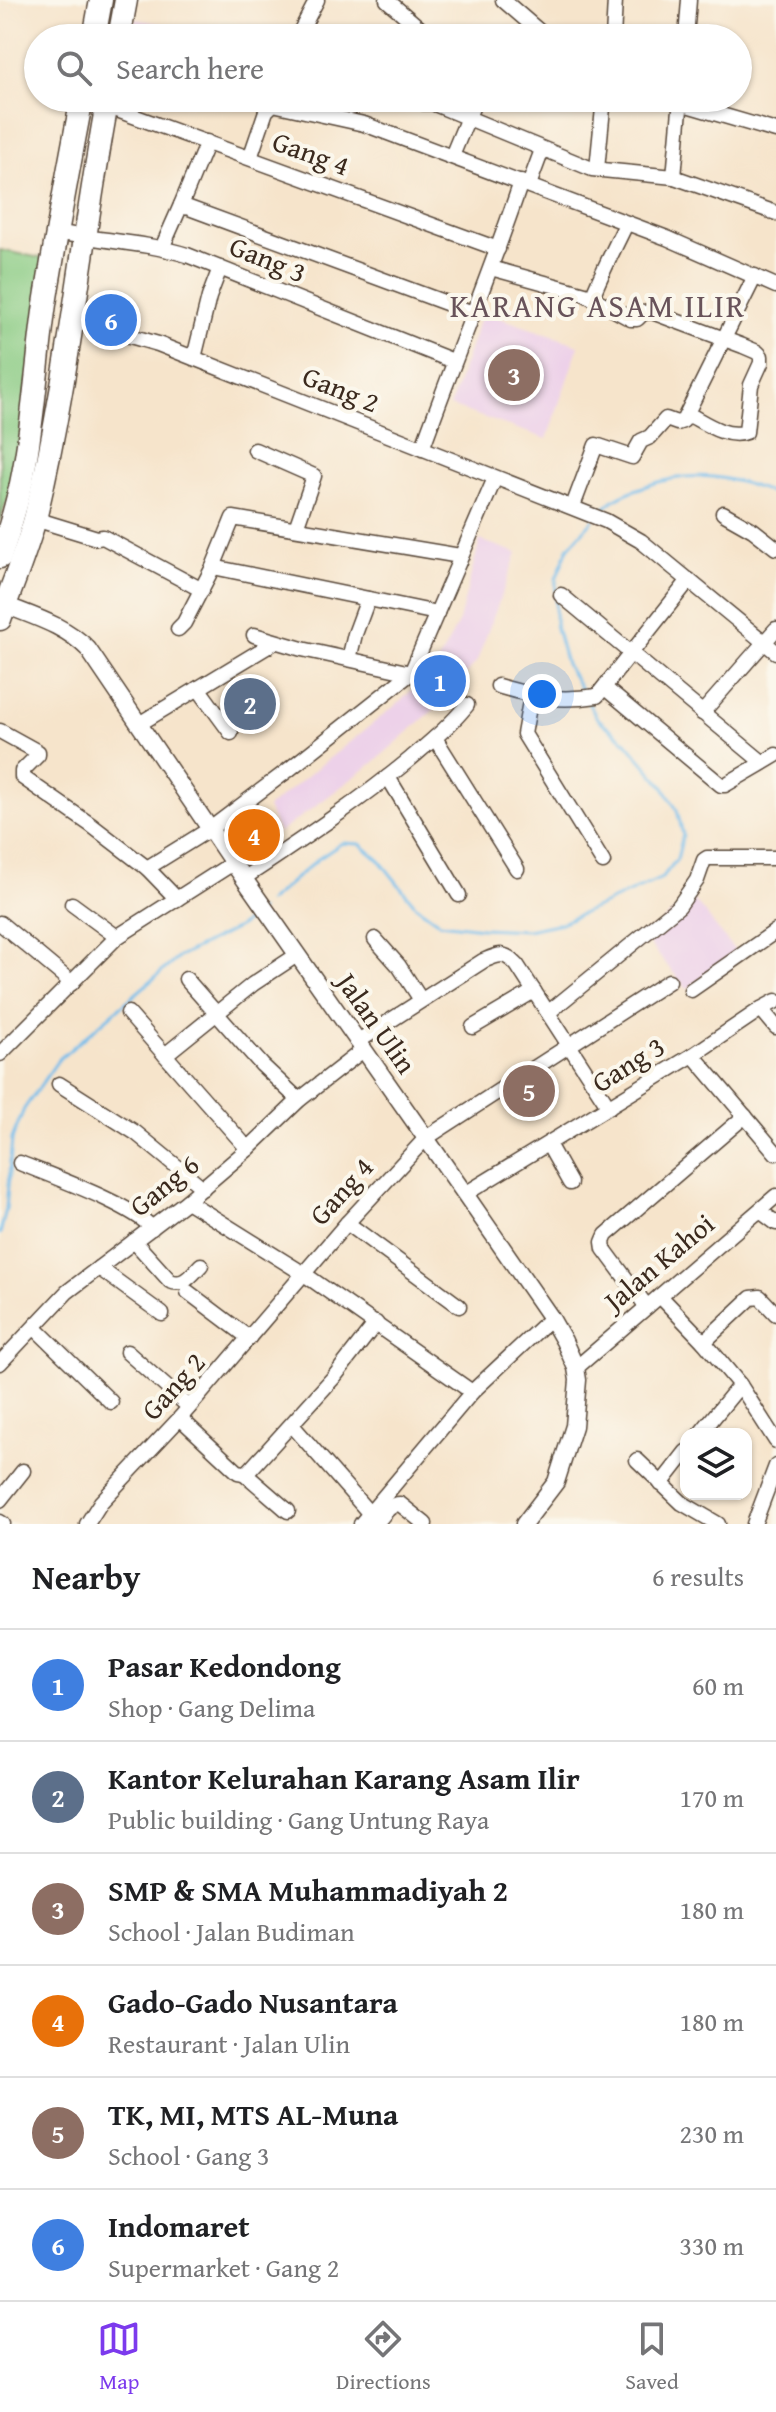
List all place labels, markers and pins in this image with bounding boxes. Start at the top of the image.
pin: 6 [85,290,137,350]
pin: 3 [488,345,540,405]
pin: 1 [414,651,466,711]
pin: 2 [224,674,276,734]
pin: 4 [228,805,280,865]
pin: 5 [503,1061,555,1121]

